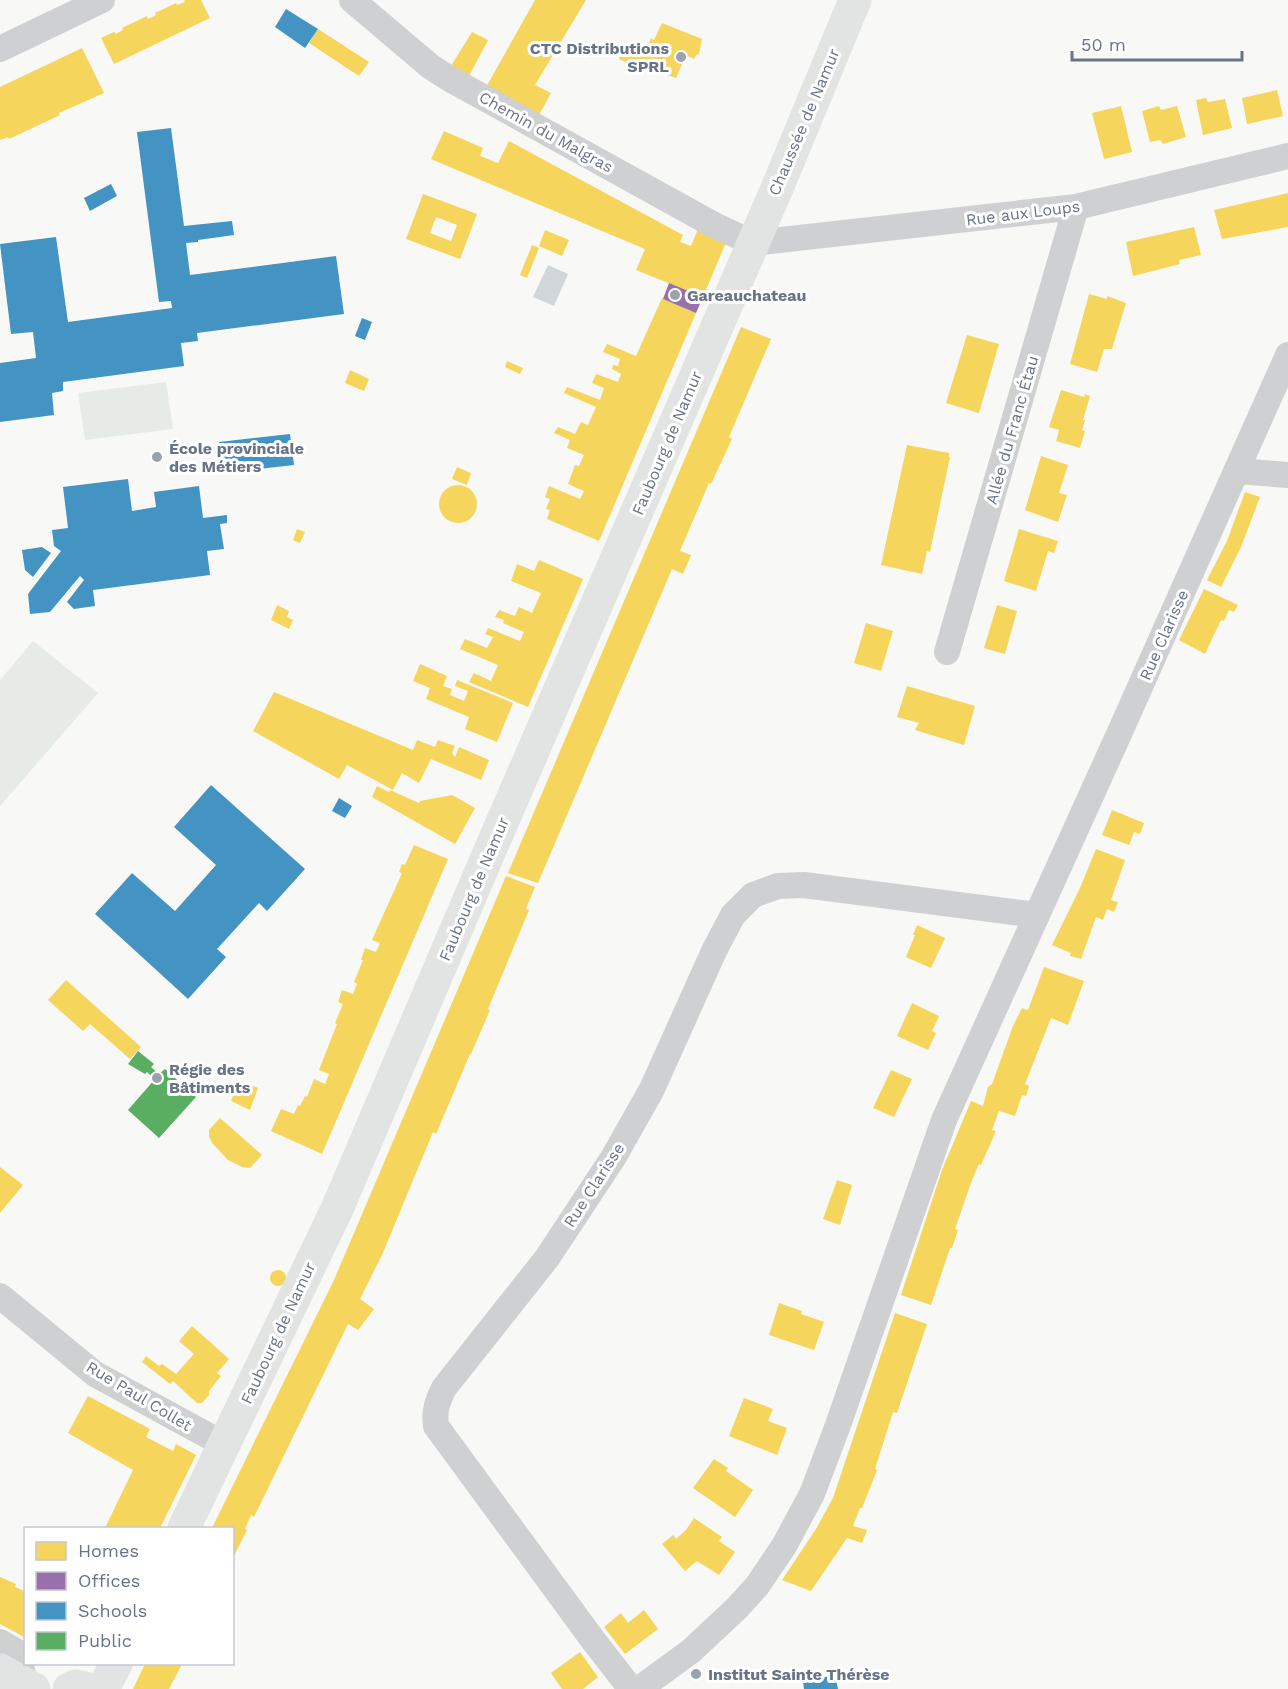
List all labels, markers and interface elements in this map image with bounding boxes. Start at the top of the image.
scale bar [1072,24,1242,62]
text: 50 m [1081,34,1126,55]
place label: CTC Distributions SPRL [530,39,669,76]
street label: Chaussée de Namur [764,45,844,198]
marker: CTC Distributions SPRL [674,50,688,64]
street label: Chemin du Malgras [476,87,616,177]
street label: Rue aux Loups [965,197,1081,229]
place label: Gareauchateau [687,286,806,305]
marker: Gareauchateau [668,288,682,302]
street label: Allée du Franc Étau [982,353,1042,507]
street label: Faubourg de Namur [628,368,706,518]
place label: École provinciale des Métiers [169,439,304,476]
marker: École provinciale des Métiers [150,450,164,464]
street label: Rue Clarisse [1136,587,1192,683]
street label: Faubourg de Namur [435,814,513,964]
place label: Régie des Bâtiments [169,1060,251,1097]
marker: Régie des Bâtiments [150,1071,164,1085]
street label: Rue Clarisse [560,1139,628,1231]
street label: Faubourg de Namur [237,1259,319,1407]
street label: Rue Paul Collet [83,1357,195,1435]
legend [24,1527,234,1665]
text: Homes [78,1540,139,1561]
text: Offices [78,1570,140,1591]
text: Schools [78,1600,147,1621]
text: Public [78,1630,132,1651]
place label: Institut Sainte Thérèse [708,1665,890,1684]
marker: Institut Sainte Thérèse [689,1667,703,1681]

